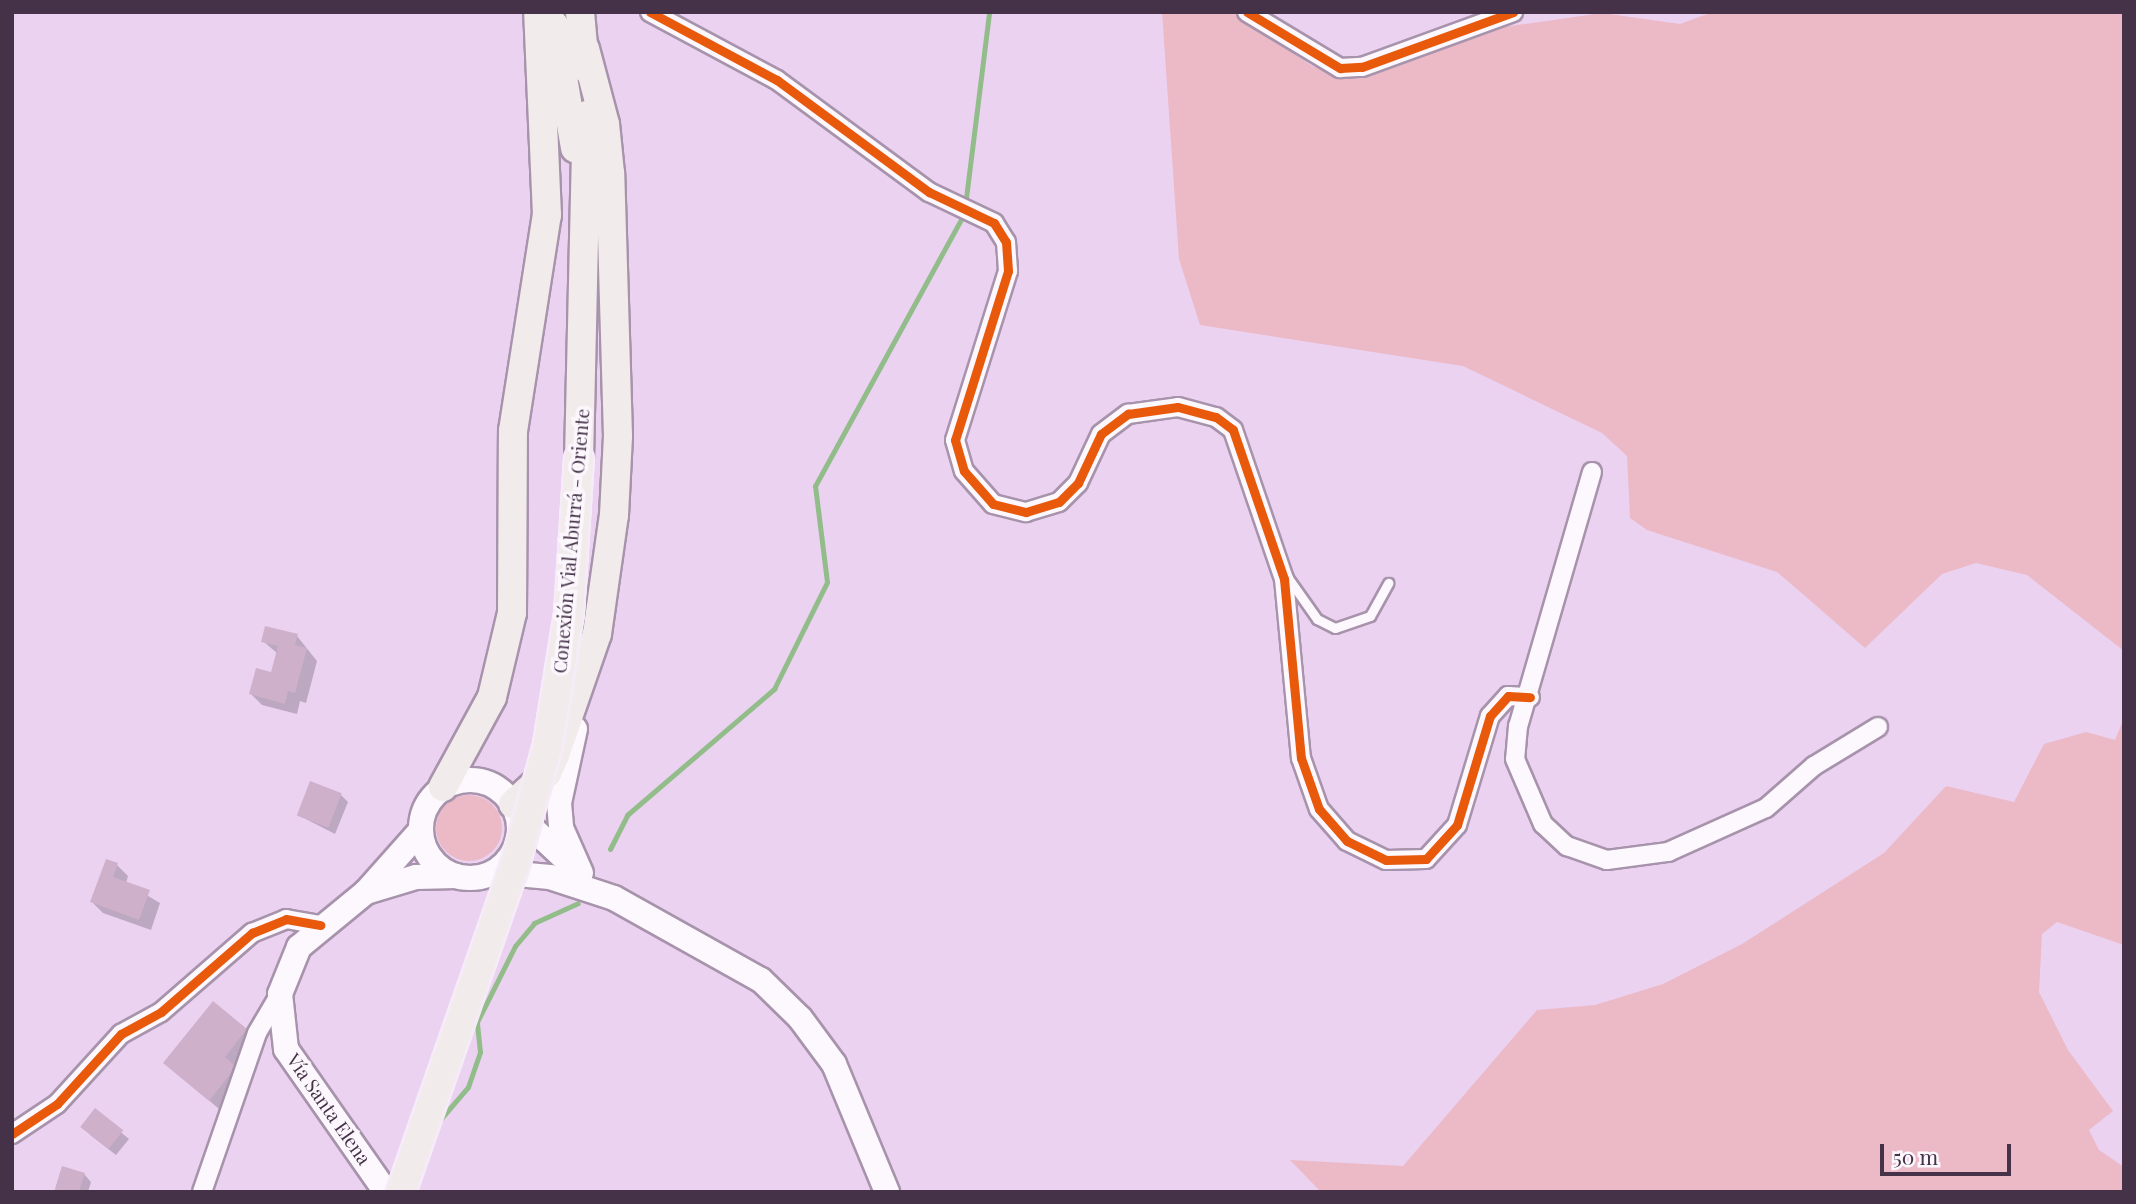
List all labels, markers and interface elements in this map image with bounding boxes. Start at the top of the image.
street label: Conexión Vial Aburrá - Oriente [548,407,594,675]
street label: Vía Santa Elena [282,1049,376,1169]
scale bar [1884,1130,2015,1174]
text: 50 m [1893,1142,1938,1170]

